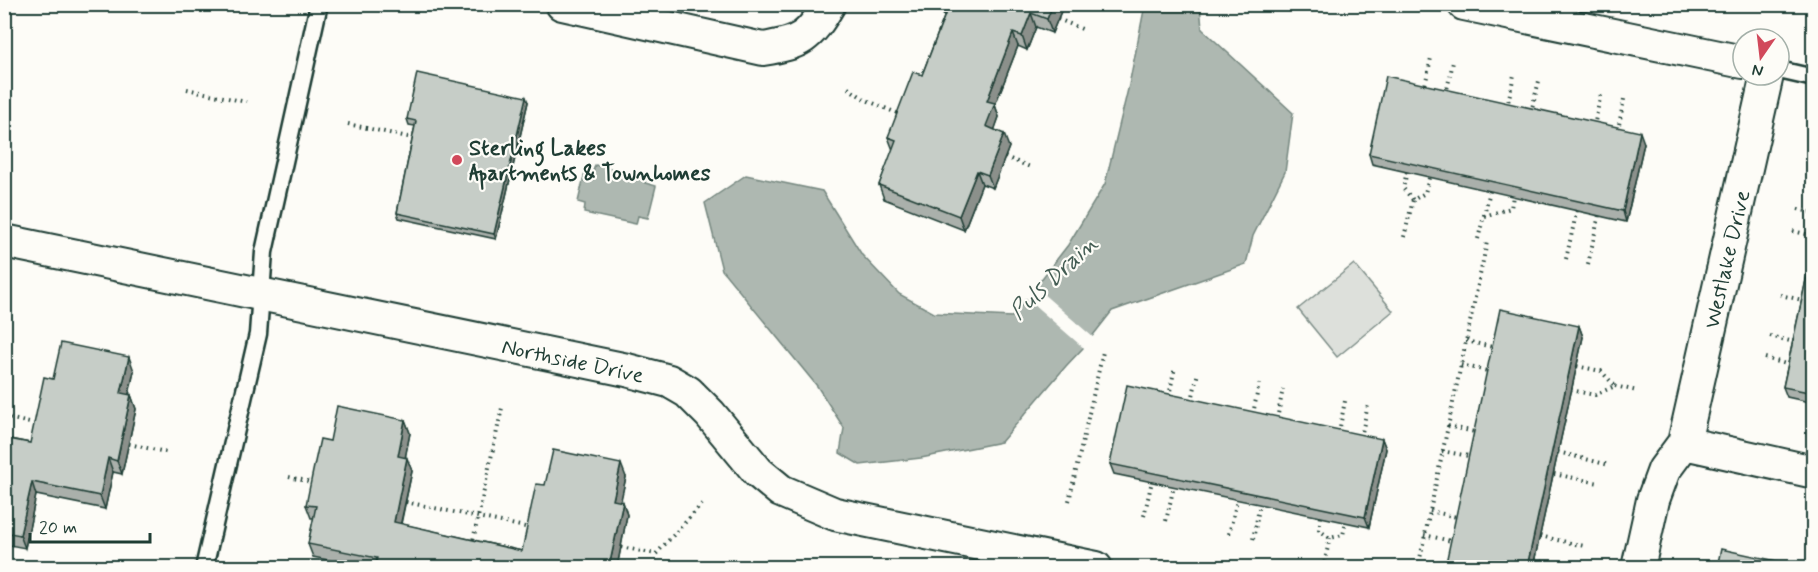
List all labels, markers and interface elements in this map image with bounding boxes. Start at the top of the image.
north arrow [1731,27,1791,87]
text: N [1750,59,1765,82]
place label: Sterling Lakes Apartments & Townhomes [469,135,711,190]
marker: Sterling Lakes Apartments & Townhomes [450,153,464,167]
street label: Westlake Drive [1698,187,1758,331]
water label: Puls Drain [1003,229,1105,327]
street label: Northside Drive [499,333,646,391]
scale bar [30,506,150,544]
text: 20 m [39,516,77,540]

